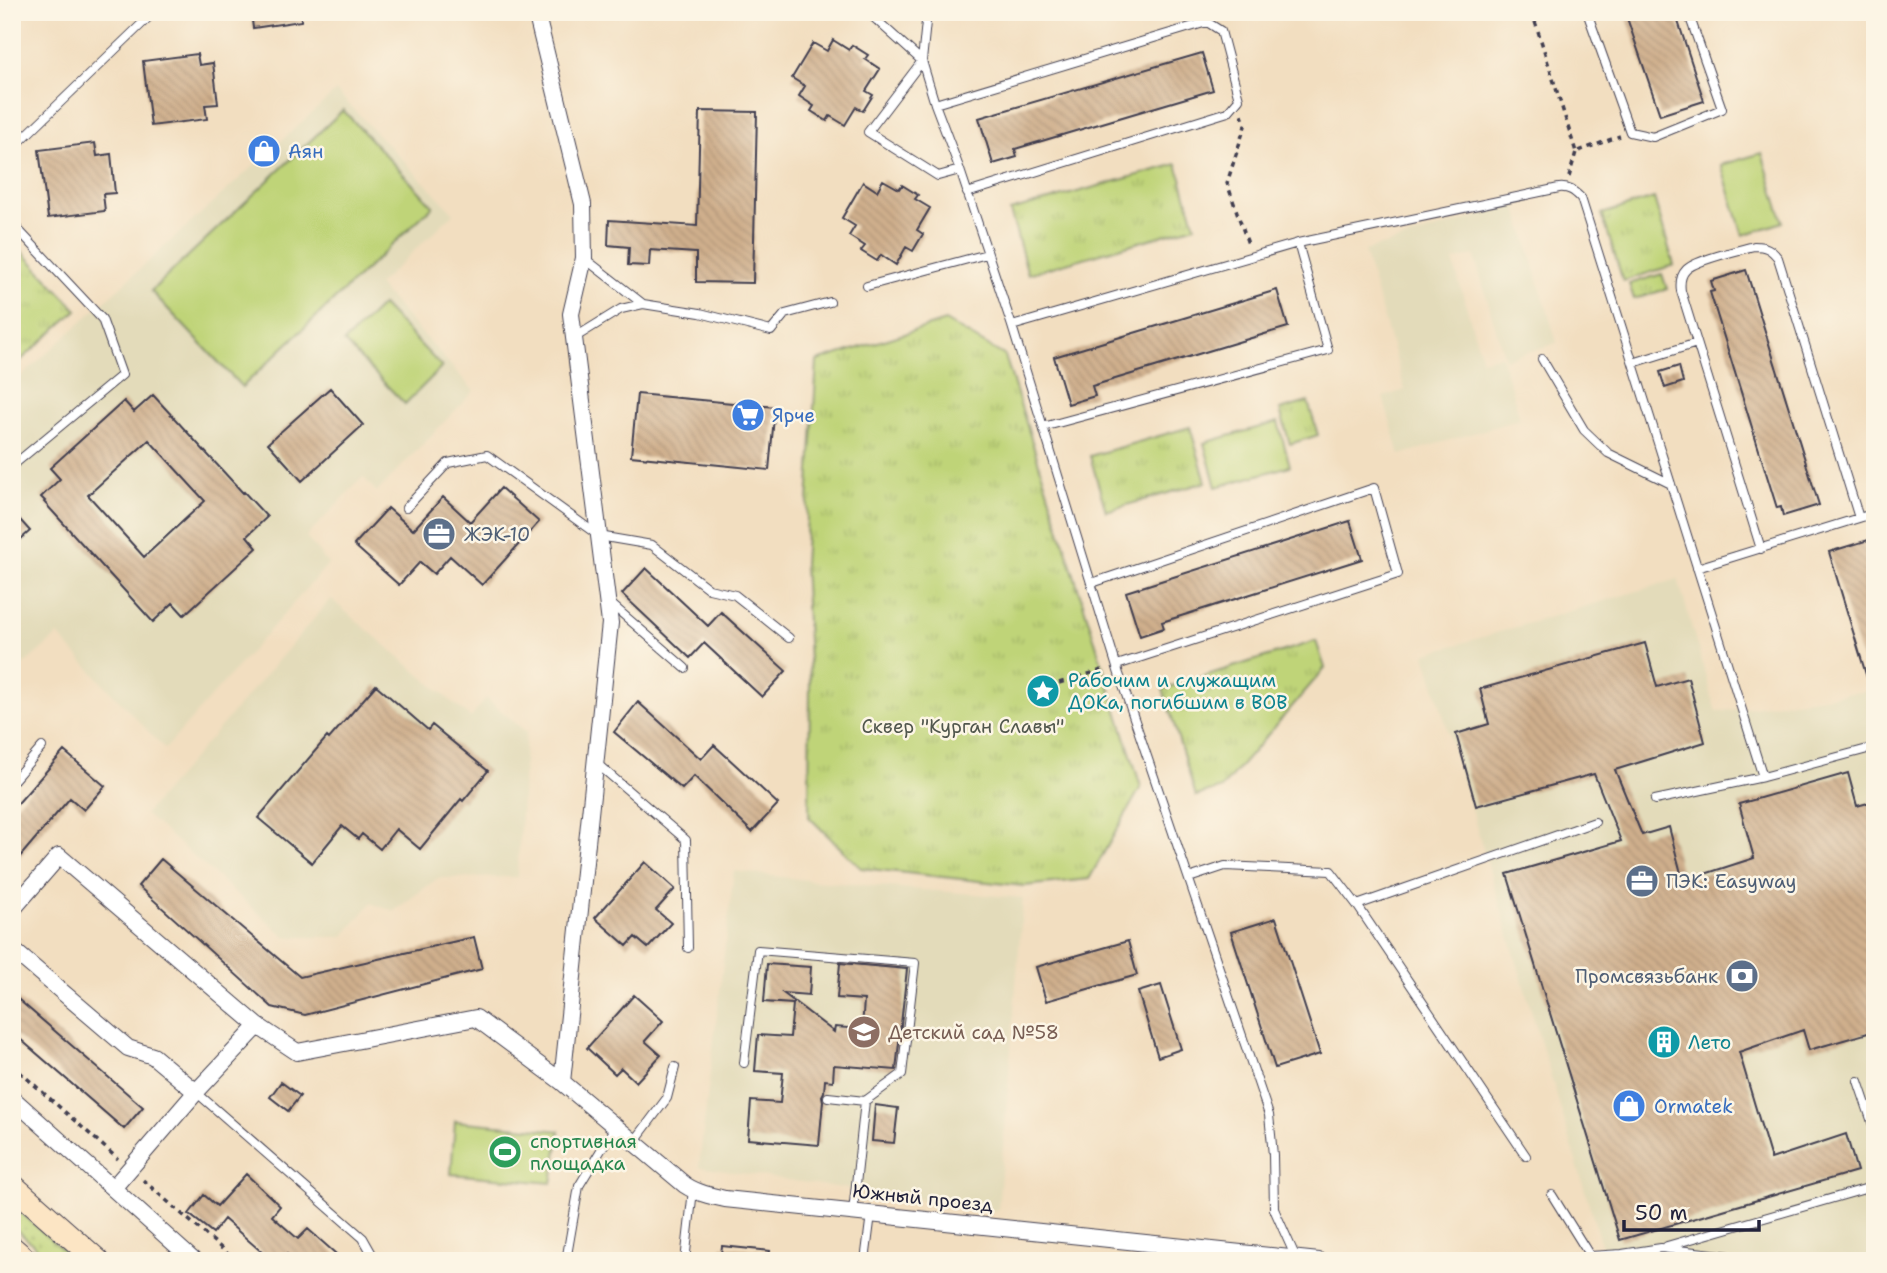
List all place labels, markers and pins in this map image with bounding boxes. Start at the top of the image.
shop icon: Аян [245,132,283,170]
place label: Аян [288,139,323,164]
supermarket icon: Ярче [729,396,767,434]
place label: Ярче [772,403,815,428]
office icon: ЖЭК-10 [420,515,458,553]
place label: ЖЭК-10 [464,522,530,547]
place label: Рабочим и служащим ДОКа, погибшим в ВОВ [1068,668,1288,715]
place icon: Рабочим и служащим ДОКа, погибшим в ВОВ [1024,672,1062,710]
office icon: ПЭК: Easyway [1623,862,1661,900]
place label: ПЭК: Easyway [1666,869,1796,894]
bank icon: Промсвязьбанк [1723,957,1761,995]
place label: Промсвязьбанк [1575,964,1718,989]
school or university icon: Детский сад №58 [845,1013,883,1051]
place label: Детский сад №58 [888,1020,1059,1045]
building icon: Лето [1645,1023,1683,1061]
place label: Лето [1688,1030,1731,1055]
shop icon: Ormatek [1610,1087,1648,1125]
place label: Ormatek [1654,1094,1733,1119]
place label: спортивная площадка [530,1129,637,1176]
sports icon: спортивная площадка [486,1133,524,1171]

